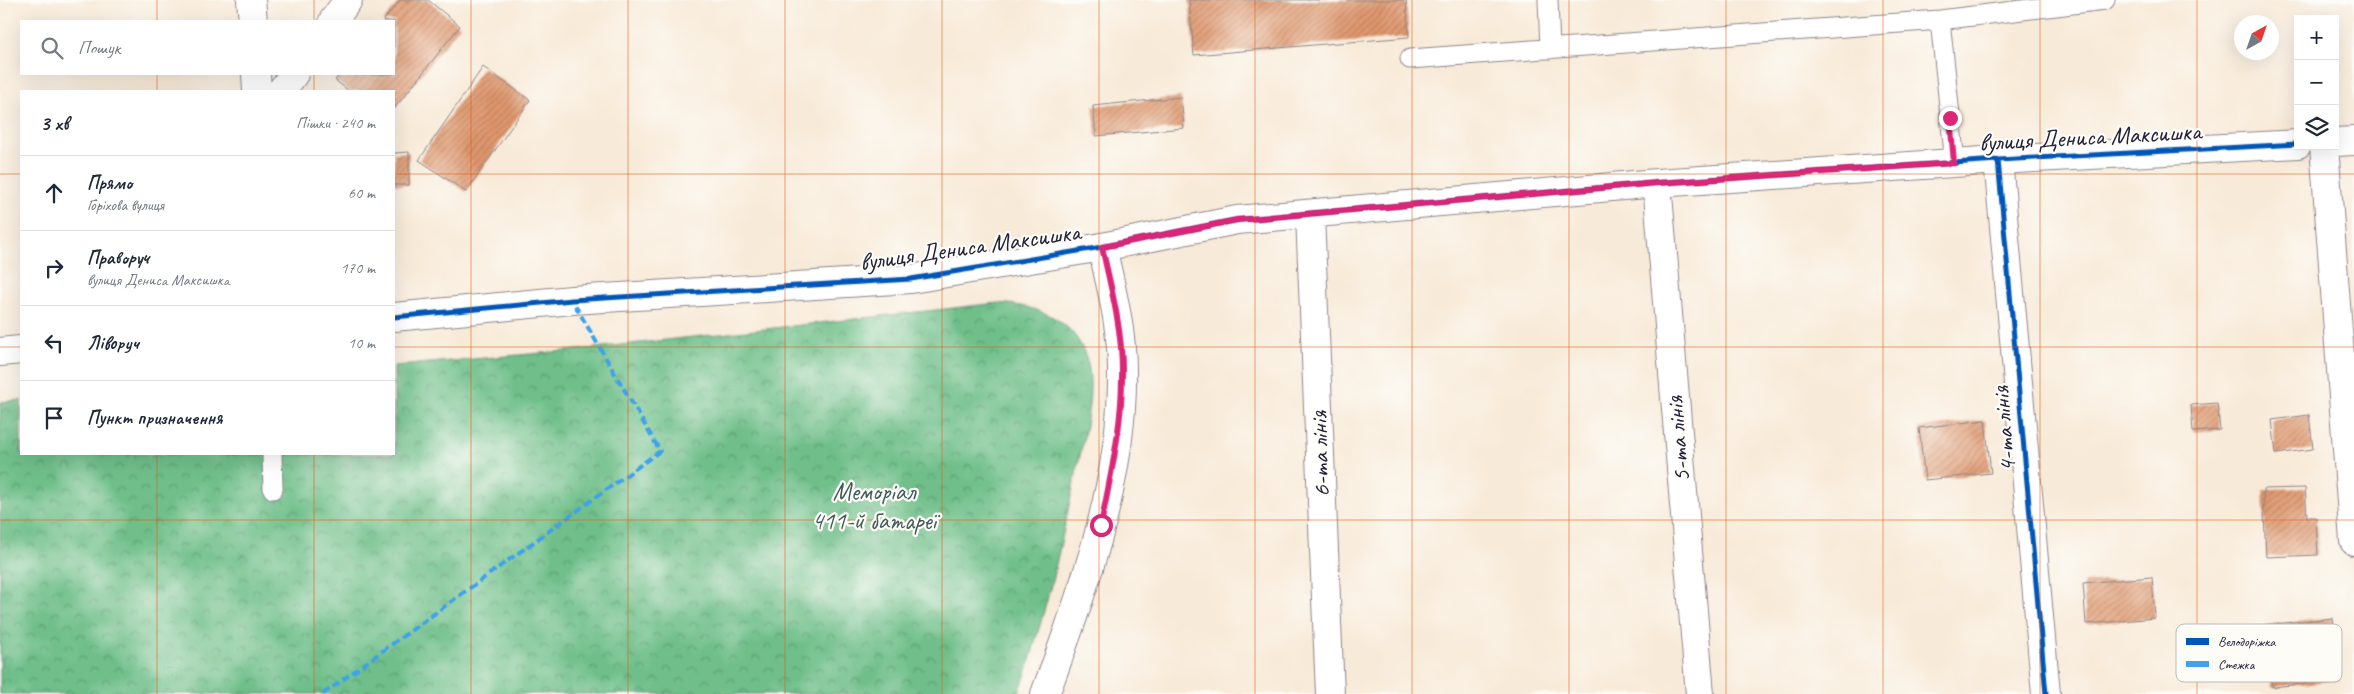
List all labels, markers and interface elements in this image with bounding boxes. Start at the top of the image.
north arrow [2234,15,2279,60]
map controls [2294,15,2339,150]
button: + [2294,15,2339,60]
search box [20,20,395,75]
icon: search [38,34,66,62]
text: Пошук [78,36,120,60]
button: − [2294,60,2339,105]
button: layers [2294,105,2339,150]
route end [1939,107,1962,130]
text: 3 хв [40,110,69,136]
text: Пішки · 240 m [296,113,375,133]
street label: вулиця Дениса Максишка [1978,115,2205,159]
text: Прямо [87,171,132,195]
icon: ahead [40,179,68,207]
text: 60 m [348,183,375,203]
text: Горіхова вулиця [87,195,164,215]
street label: вулиця Дениса Максишка [858,215,1085,278]
text: Праворуч [87,246,149,270]
icon: right [40,254,68,282]
text: 170 m [341,258,375,278]
text: вулиця Дениса Максишка [87,270,229,290]
icon: left [40,329,68,357]
text: Ліворуч [87,331,139,355]
text: 10 m [348,333,375,353]
street label: 4-та лінія [1984,384,2024,473]
street label: 5-та лінія [1658,394,1698,483]
icon: arrive [40,404,68,432]
text: Пункт призначення [87,406,222,430]
street label: 6-та лінія [1302,410,1337,498]
park label: Меморіал 411-й батареї [812,476,941,537]
route start [1090,514,1113,537]
legend [2176,624,2342,682]
text: Велодоріжка [2218,633,2276,650]
text: Стежка [2218,656,2256,673]

